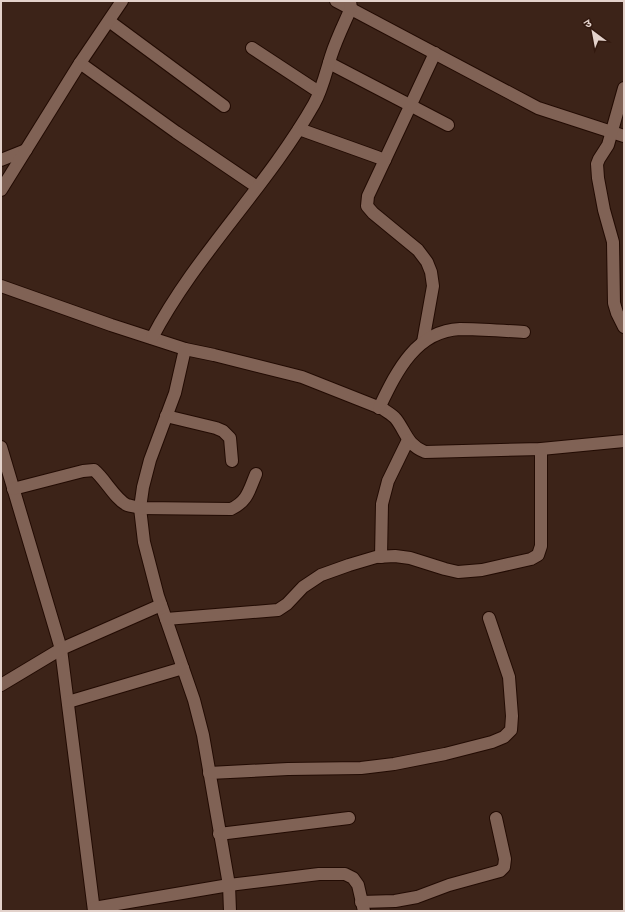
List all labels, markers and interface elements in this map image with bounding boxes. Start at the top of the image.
north arrow [573,12,613,52]
text: उ [582,16,595,31]

